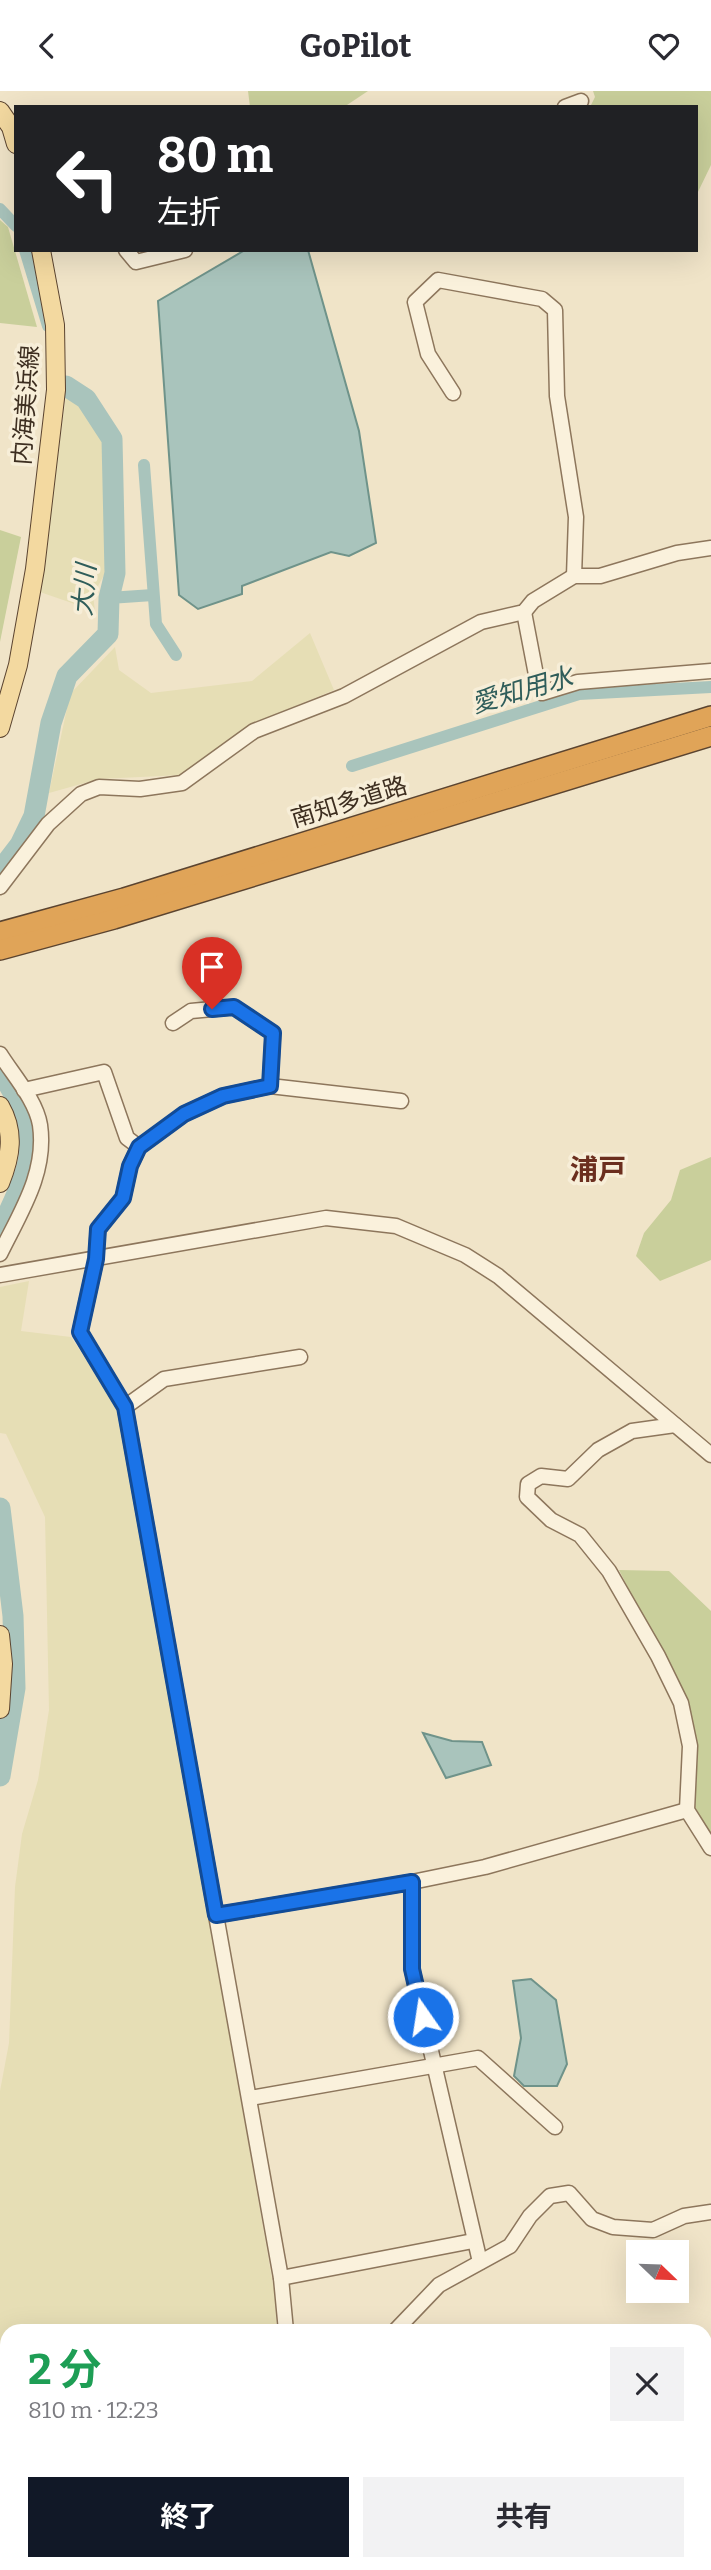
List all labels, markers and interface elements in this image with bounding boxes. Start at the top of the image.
icon: back [28,27,66,65]
text: GoPilot [299,27,412,65]
icon: heart [645,27,683,65]
text: 80 m [157,126,273,185]
icon: left [42,133,133,224]
text: 左折 [157,193,221,231]
street label: 内海美浜線 [8,344,44,466]
water label: 大川 [67,560,102,617]
water label: 愛知用水 [468,660,579,720]
street label: 南知多道路 [288,771,410,833]
pin [182,937,242,1009]
icon: arrive [193,948,231,986]
district label: 浦戸 [570,1153,626,1186]
position arrow [386,1980,460,2054]
north arrow [626,2240,690,2303]
map controls [626,2240,689,2303]
text: 2 分 [28,2345,101,2395]
button: close [610,2347,684,2421]
text: 810 m · 12:23 [28,2396,159,2424]
button: 終了 [28,2477,349,2557]
button: 共有 [363,2477,684,2557]

